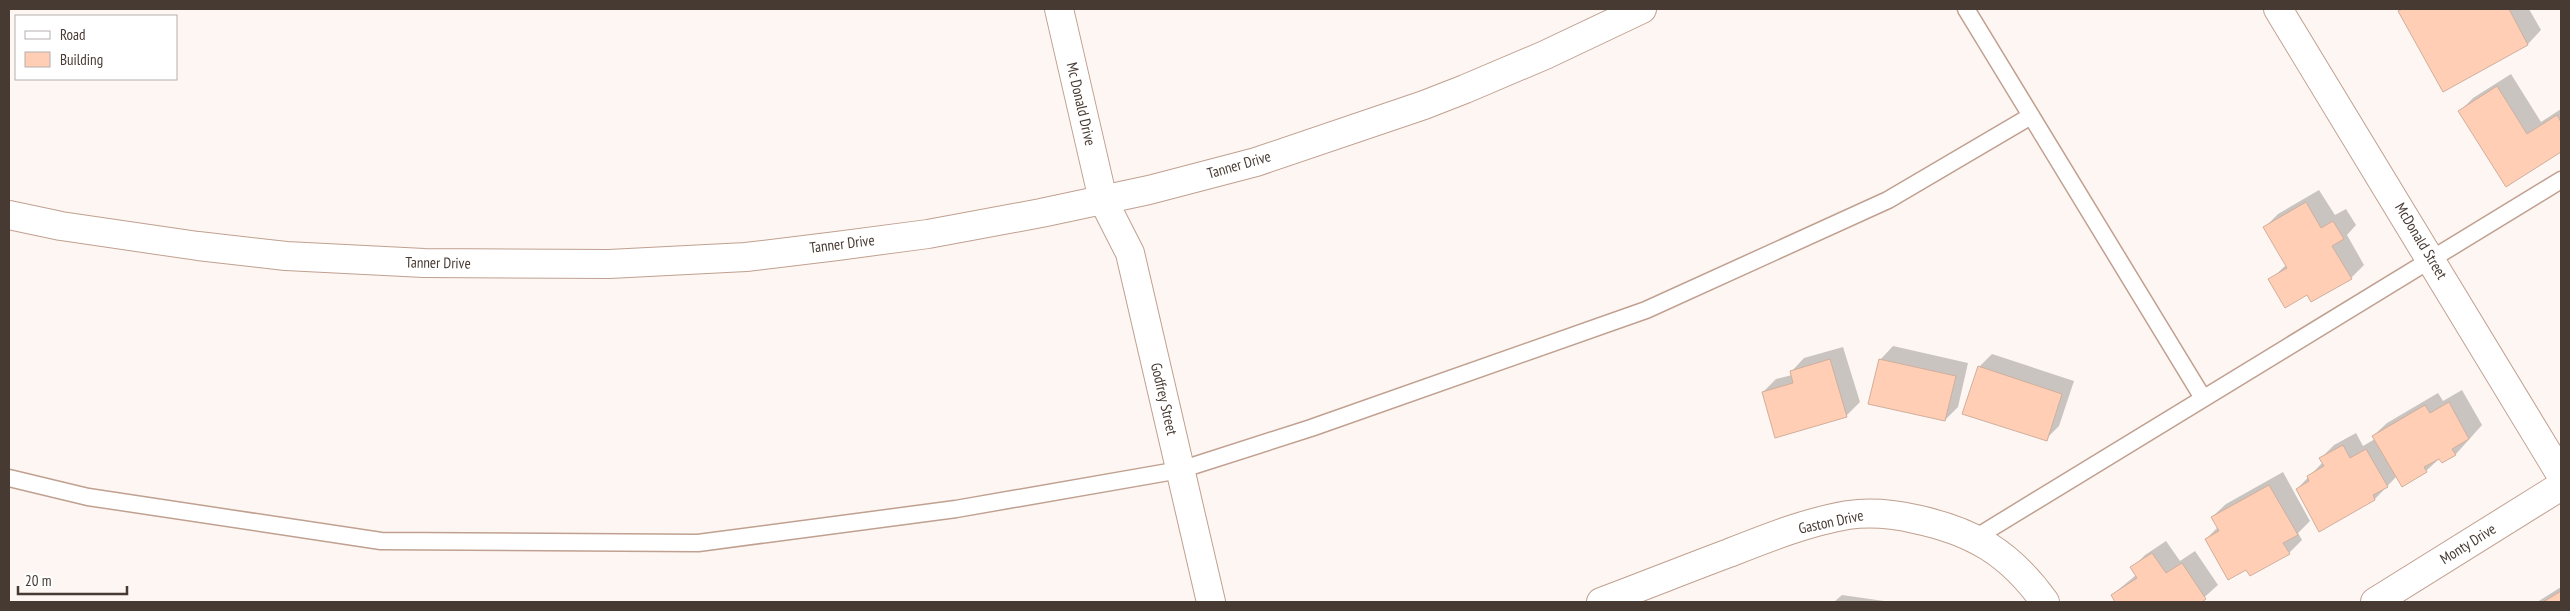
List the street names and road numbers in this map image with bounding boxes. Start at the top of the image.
street label: Mc Donald Drive [1063,60,1100,148]
street label: Tanner Drive [1205,146,1273,183]
street label: McDonald Street [2391,199,2452,283]
street label: Tanner Drive [808,230,876,257]
street label: Tanner Drive [405,252,471,273]
street label: Godfrey Street [1147,361,1182,437]
street label: Gaston Drive [1797,505,1865,538]
street label: Monty Drive [2436,519,2499,568]

